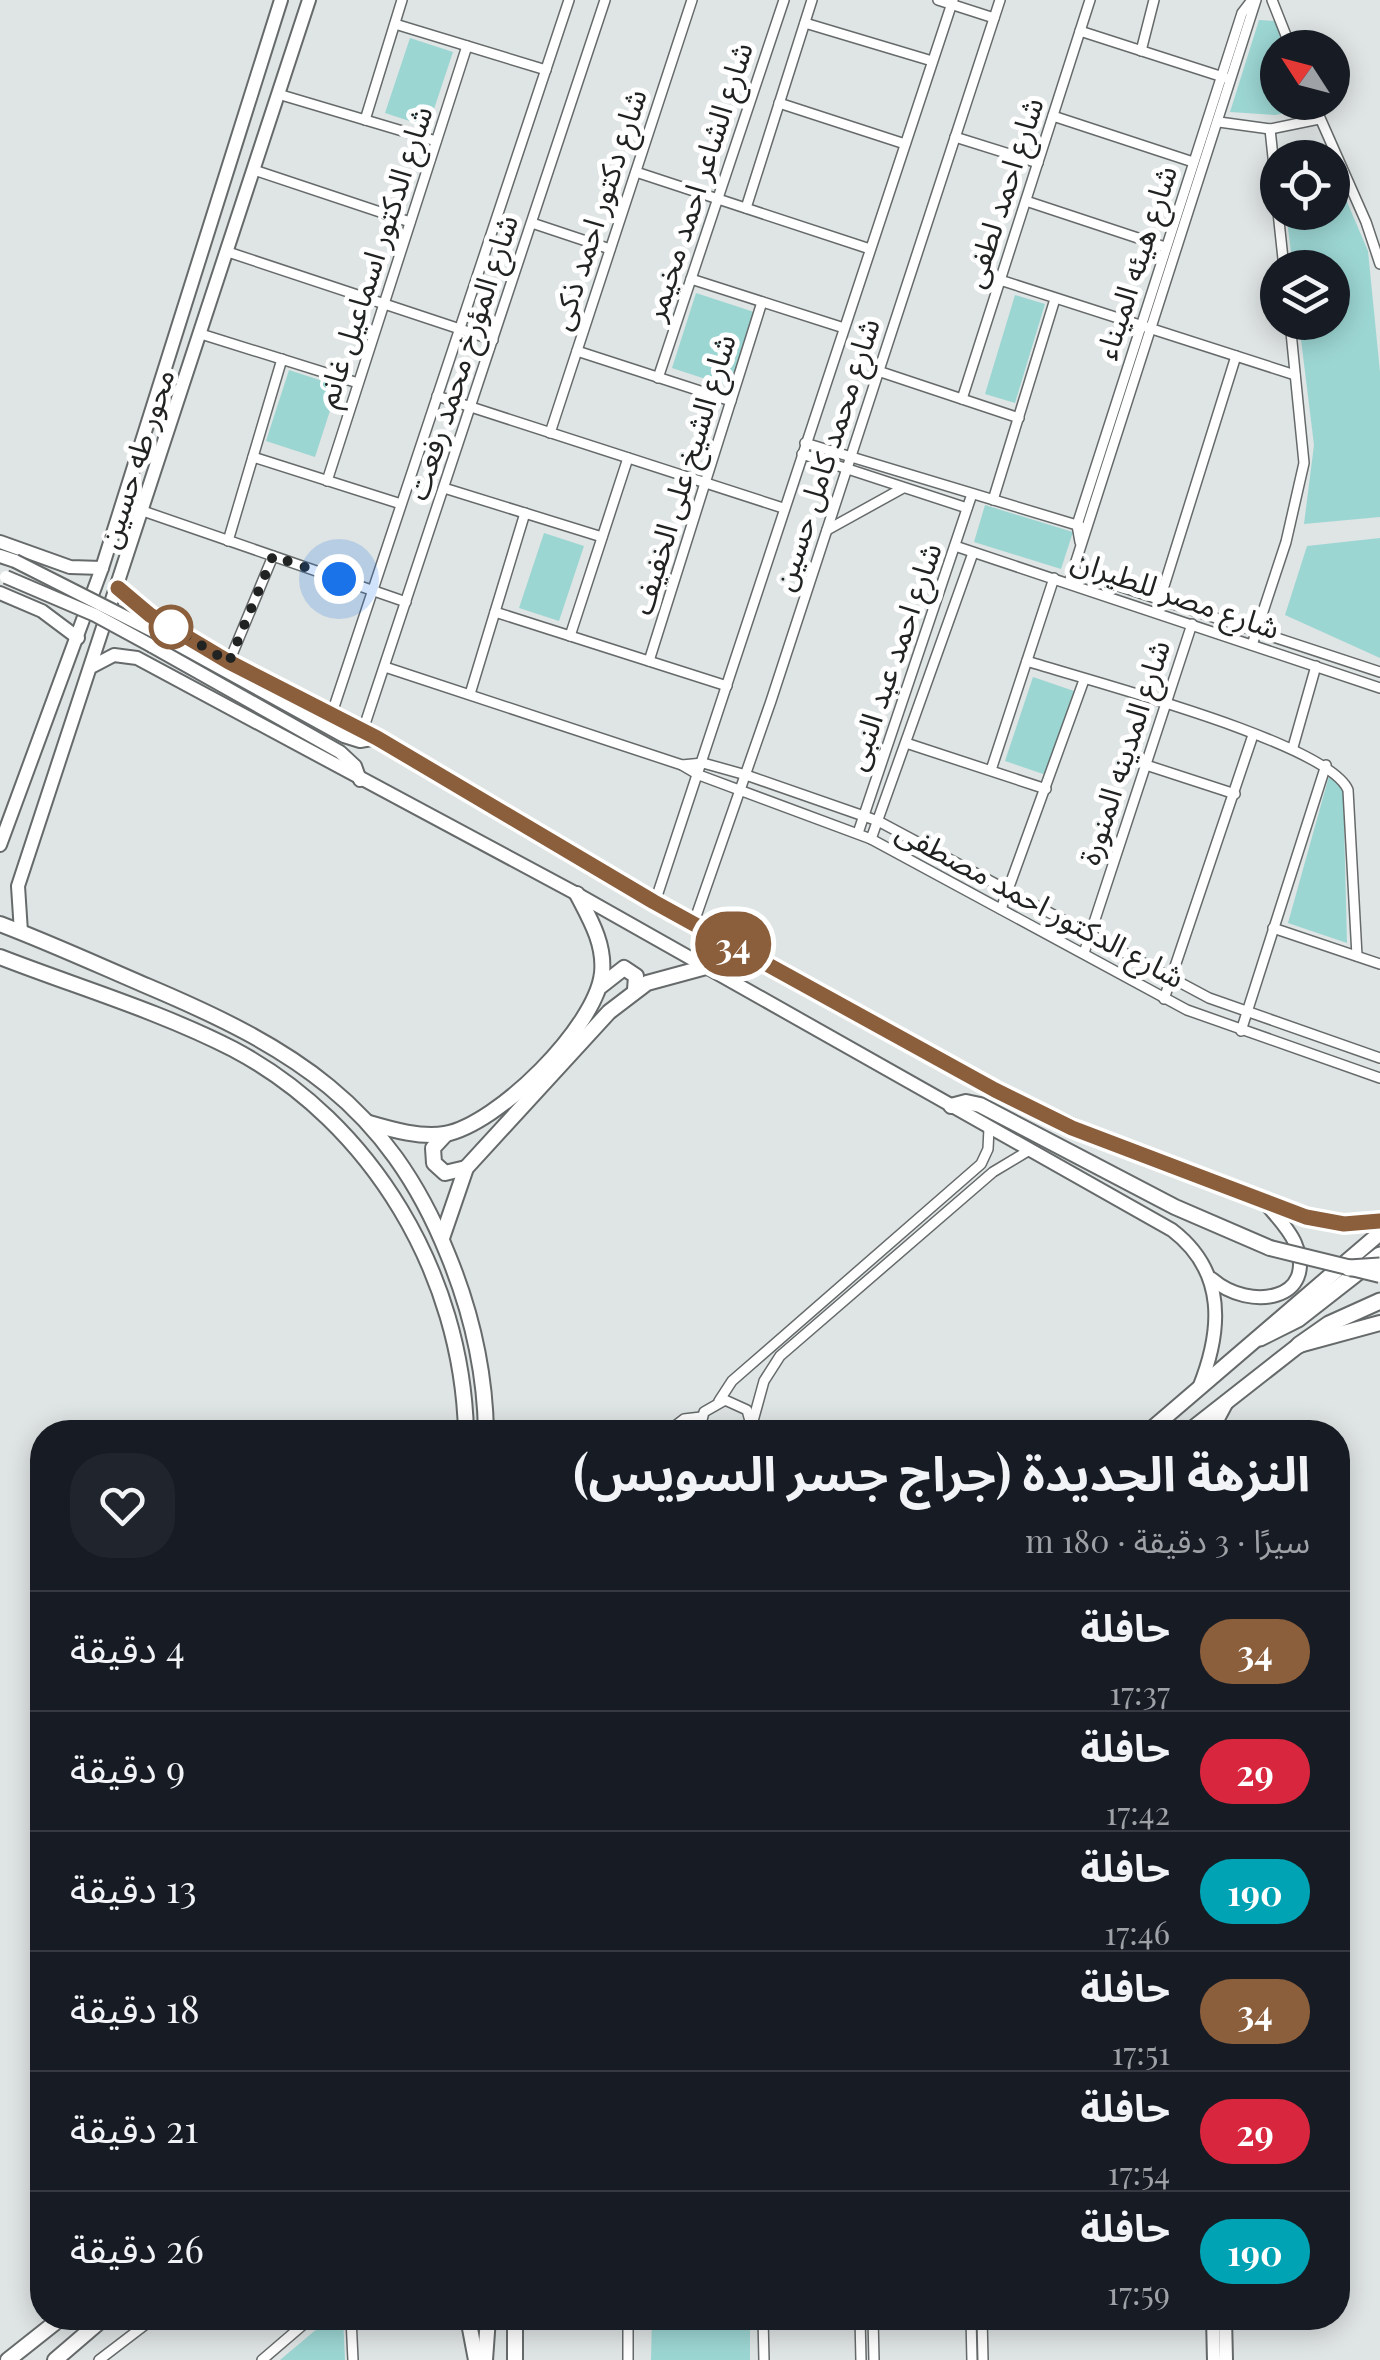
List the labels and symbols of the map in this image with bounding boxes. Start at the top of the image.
north arrow [1260,30,1350,120]
street label: شارع الشاعر احمد مخيمر [633,37,765,327]
street label: شارع دكتور احمد ذكى [539,84,659,336]
street label: شارع احمد لطفى [952,92,1055,293]
street label: شارع الدكتور اسماعيل غانم [305,100,445,413]
street label: شارع هيئه الميناء [1085,160,1189,365]
street label: شارع المؤرخ محمد رفعت [396,209,530,506]
street label: شارع محمد كامل حسين [762,313,892,596]
street label: شارع الشيخ على الخفيف [620,329,748,620]
street label: محور طه حسين [87,363,183,553]
street label: شارع احمد عبد النبى [834,537,953,776]
street label: شارع مصر للطيران [1065,539,1285,651]
your location [314,554,364,604]
unlabelled marker [150,606,192,648]
street label: شارع المدينه المنورة [1068,634,1182,871]
street label: شارع الدكتور احمد مصطفى [888,810,1192,1000]
line badge: 34 [688,912,778,976]

